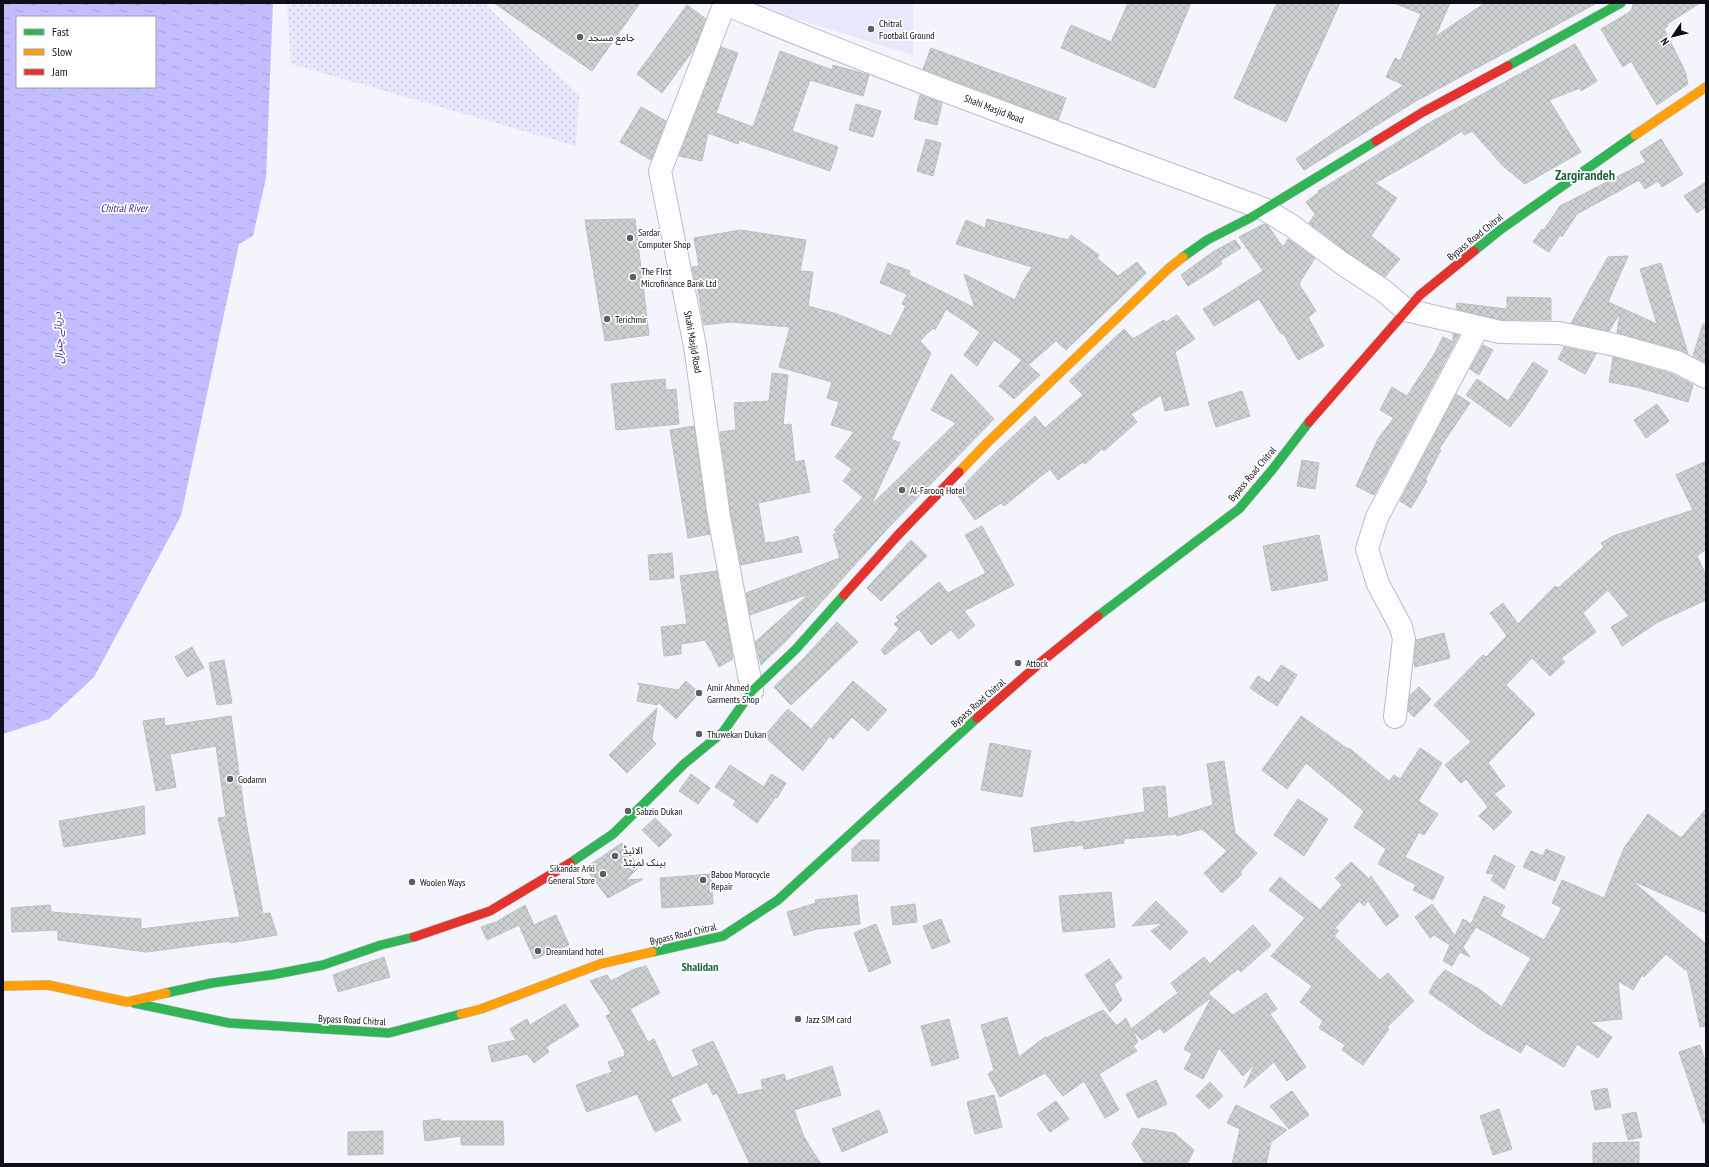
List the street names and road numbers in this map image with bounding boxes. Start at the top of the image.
street label: Shahi Masjid Road [962,92,1026,126]
street label: Bypass Road Chitral [1445,210,1506,263]
street label: Shahi Masjid Road [681,310,705,374]
street label: Bypass Road Chitral [1225,443,1279,504]
street label: Bypass Road Chitral [948,675,1008,730]
street label: Bypass Road Chitral [648,920,718,948]
street label: Bypass Road Chitral [318,1012,387,1028]

